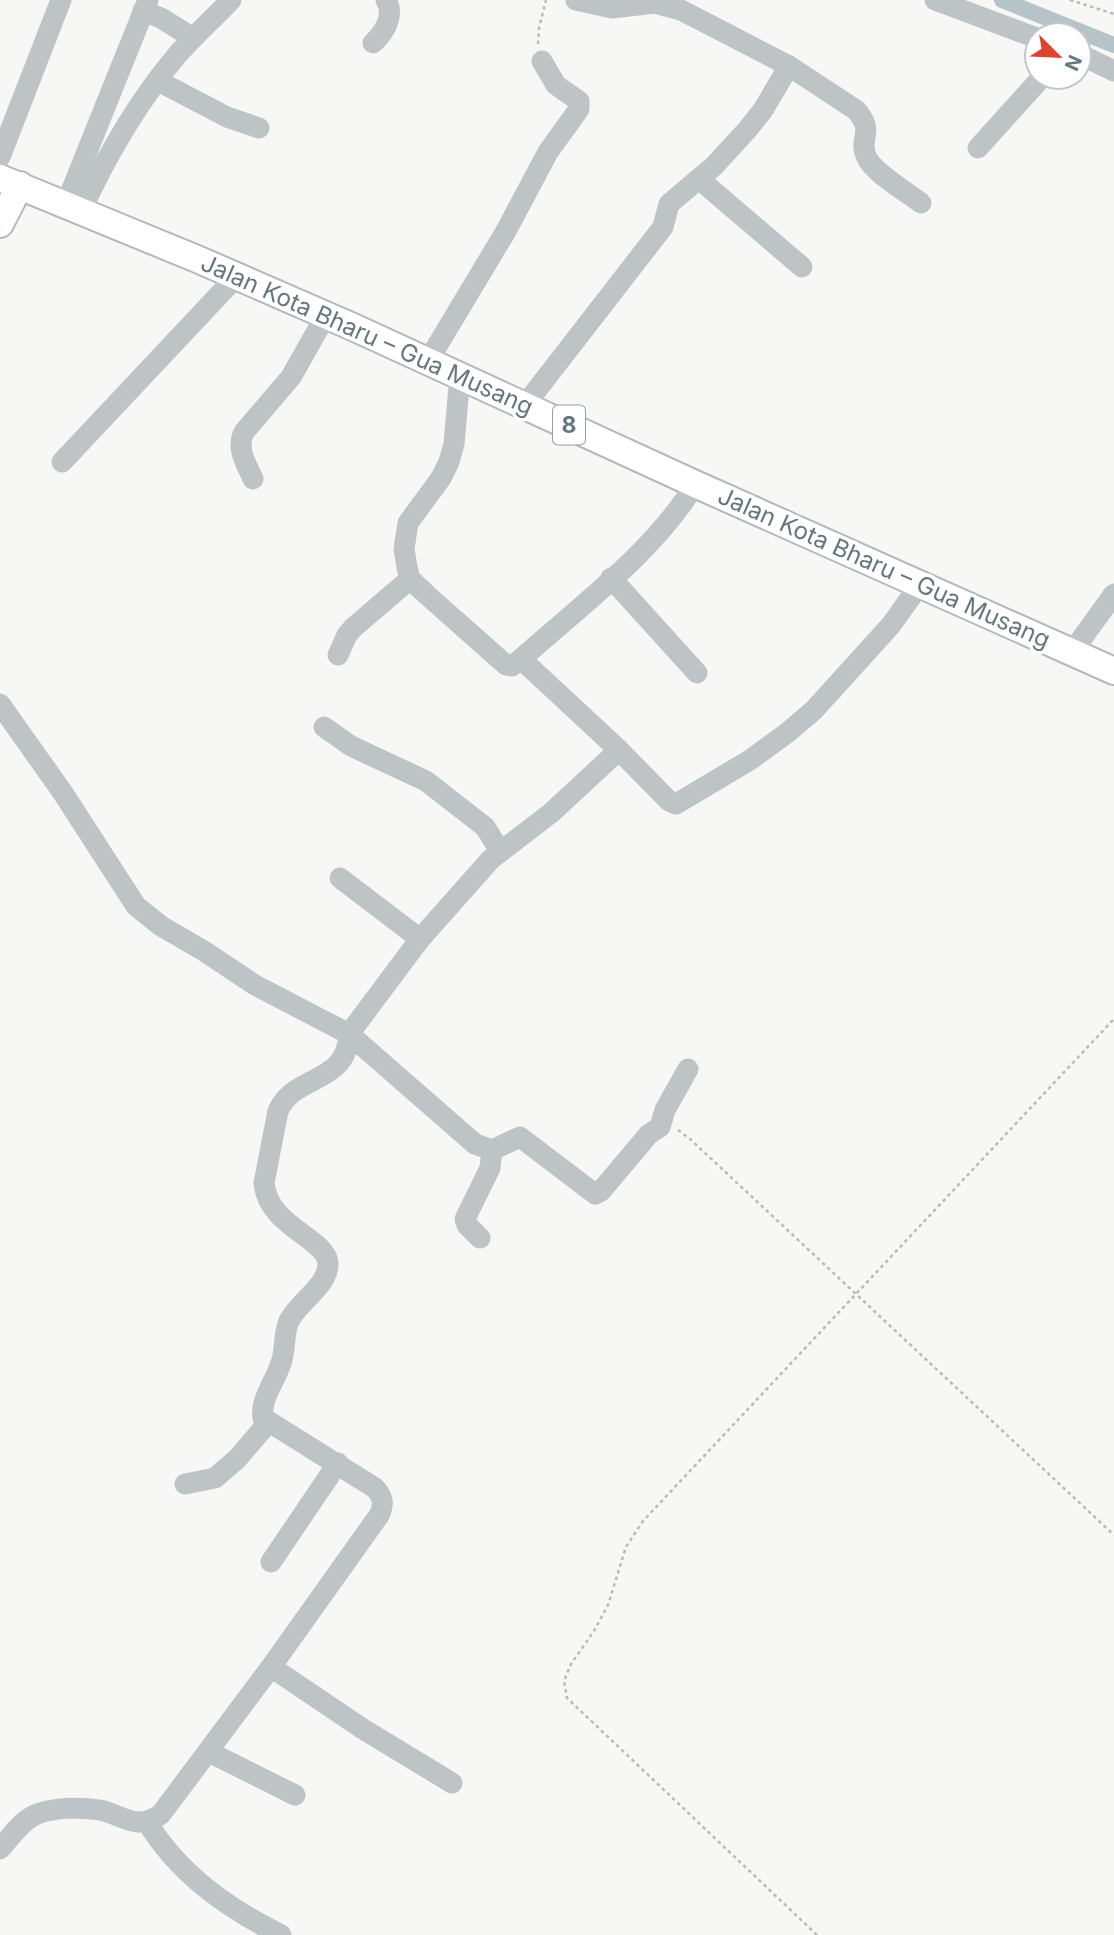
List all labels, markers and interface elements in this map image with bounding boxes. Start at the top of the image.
north arrow [1023,21,1093,91]
text: N [1060,51,1087,74]
street label: Jalan Kota Bharu – Gua Musang [197,248,538,421]
road number: 8 [553,406,585,444]
street label: Jalan Kota Bharu – Gua Musang [714,481,1055,654]

